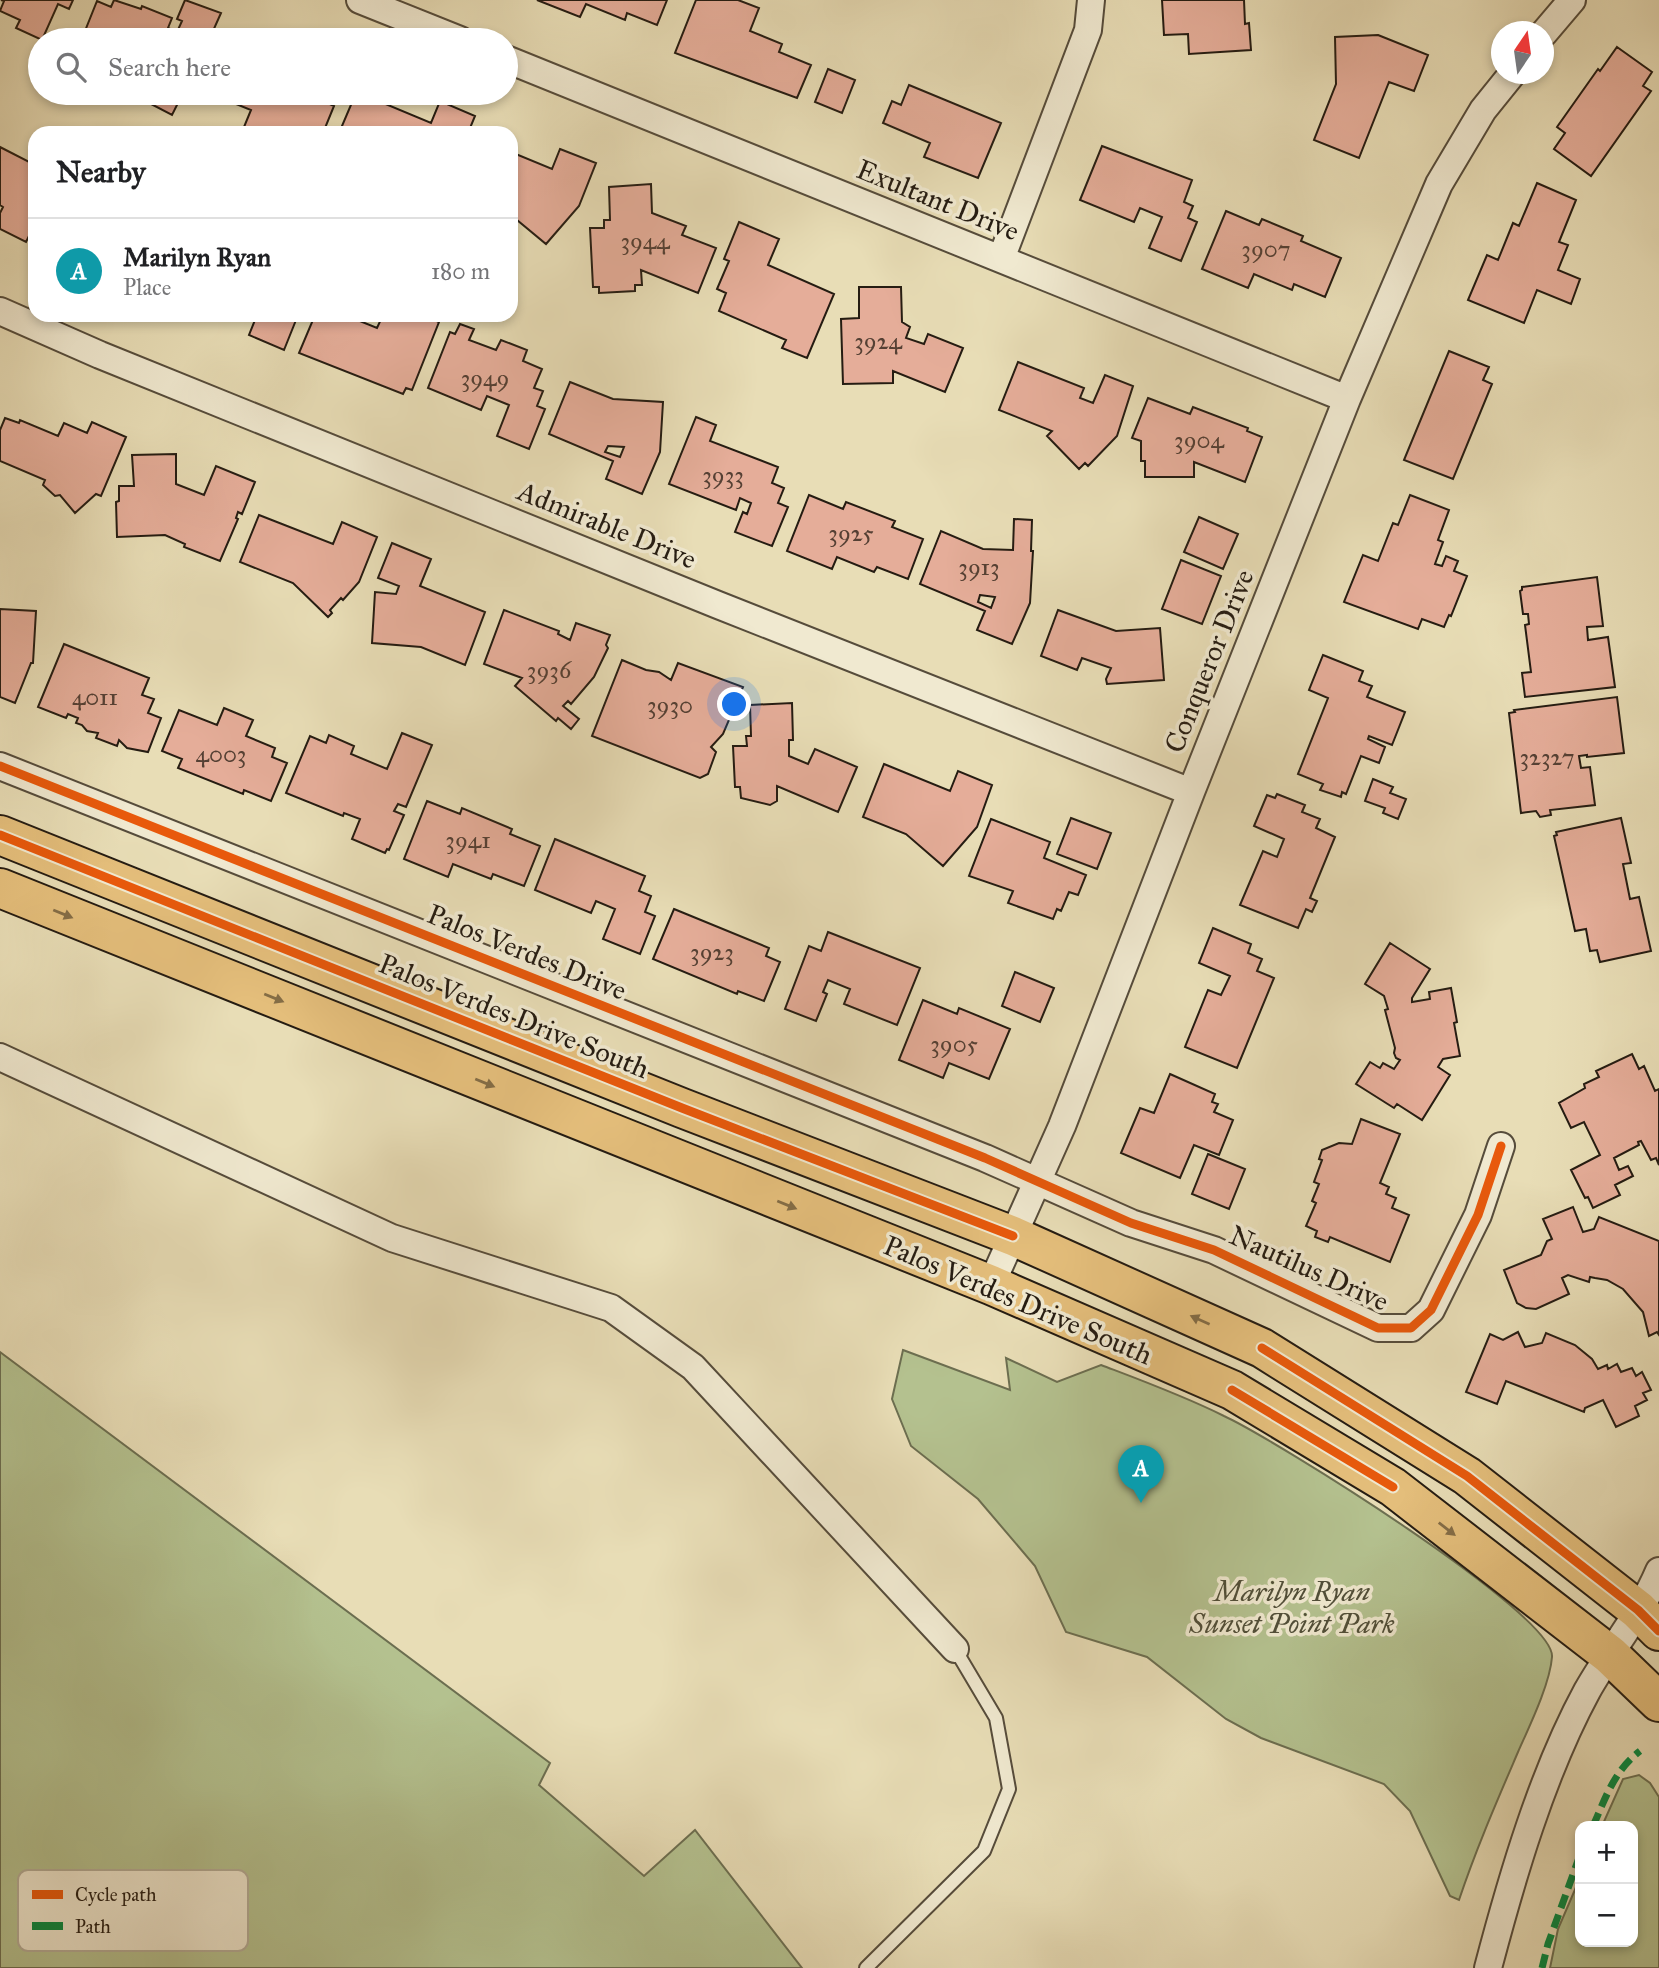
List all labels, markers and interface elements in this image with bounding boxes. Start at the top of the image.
north arrow [1491,21,1554,84]
search box [28,28,518,105]
icon: search [52,48,90,86]
text: Search here [108,51,231,83]
street label: Exultant Drive [852,151,1024,249]
text: Nearby [56,154,146,190]
house number: 3944 [620,226,670,256]
house number: 3907 [1241,234,1291,264]
text: Marilyn Ryan [123,241,271,273]
text: A [71,257,87,285]
text: 180 m [431,257,490,285]
text: Place [123,273,171,301]
house number: 3924 [854,326,902,356]
house number: 3949 [461,363,509,393]
house number: 3904 [1174,425,1225,455]
house number: 3933 [702,460,744,490]
street label: Admirable Drive [512,473,702,577]
house number: 3925 [828,518,874,548]
house number: 3913 [958,552,1000,582]
street label: Conqueror Drive [1156,564,1262,758]
house number: 3936 [527,655,572,685]
house number: 4011 [72,682,118,712]
your location [717,687,751,721]
house number: 3930 [647,690,693,720]
house number: 4003 [196,739,246,769]
house number: 32327 [1519,742,1575,772]
house number: 3941 [445,825,491,855]
street label: Palos Verdes Drive [422,896,632,1008]
one-way arrow [53,908,74,919]
house number: 3923 [690,937,734,967]
street label: Palos Verdes Drive South [374,946,655,1086]
one-way arrow [264,993,285,1004]
house number: 3905 [930,1029,978,1059]
one-way arrow [475,1078,496,1089]
one-way arrow [777,1199,798,1210]
street label: Nautilus Drive [1224,1217,1394,1319]
street label: Palos Verdes Drive South [878,1228,1158,1373]
one-way arrow [1189,1314,1210,1325]
pin: A [1118,1445,1164,1503]
one-way arrow [1437,1521,1455,1536]
park label: Marilyn Ryan Sunset Point Park [1188,1574,1395,1641]
map controls [1575,1821,1638,1947]
button: + [1575,1821,1638,1884]
legend [18,1870,248,1951]
text: Cycle path [75,1883,157,1906]
button: − [1575,1884,1638,1947]
text: Path [75,1915,111,1938]

